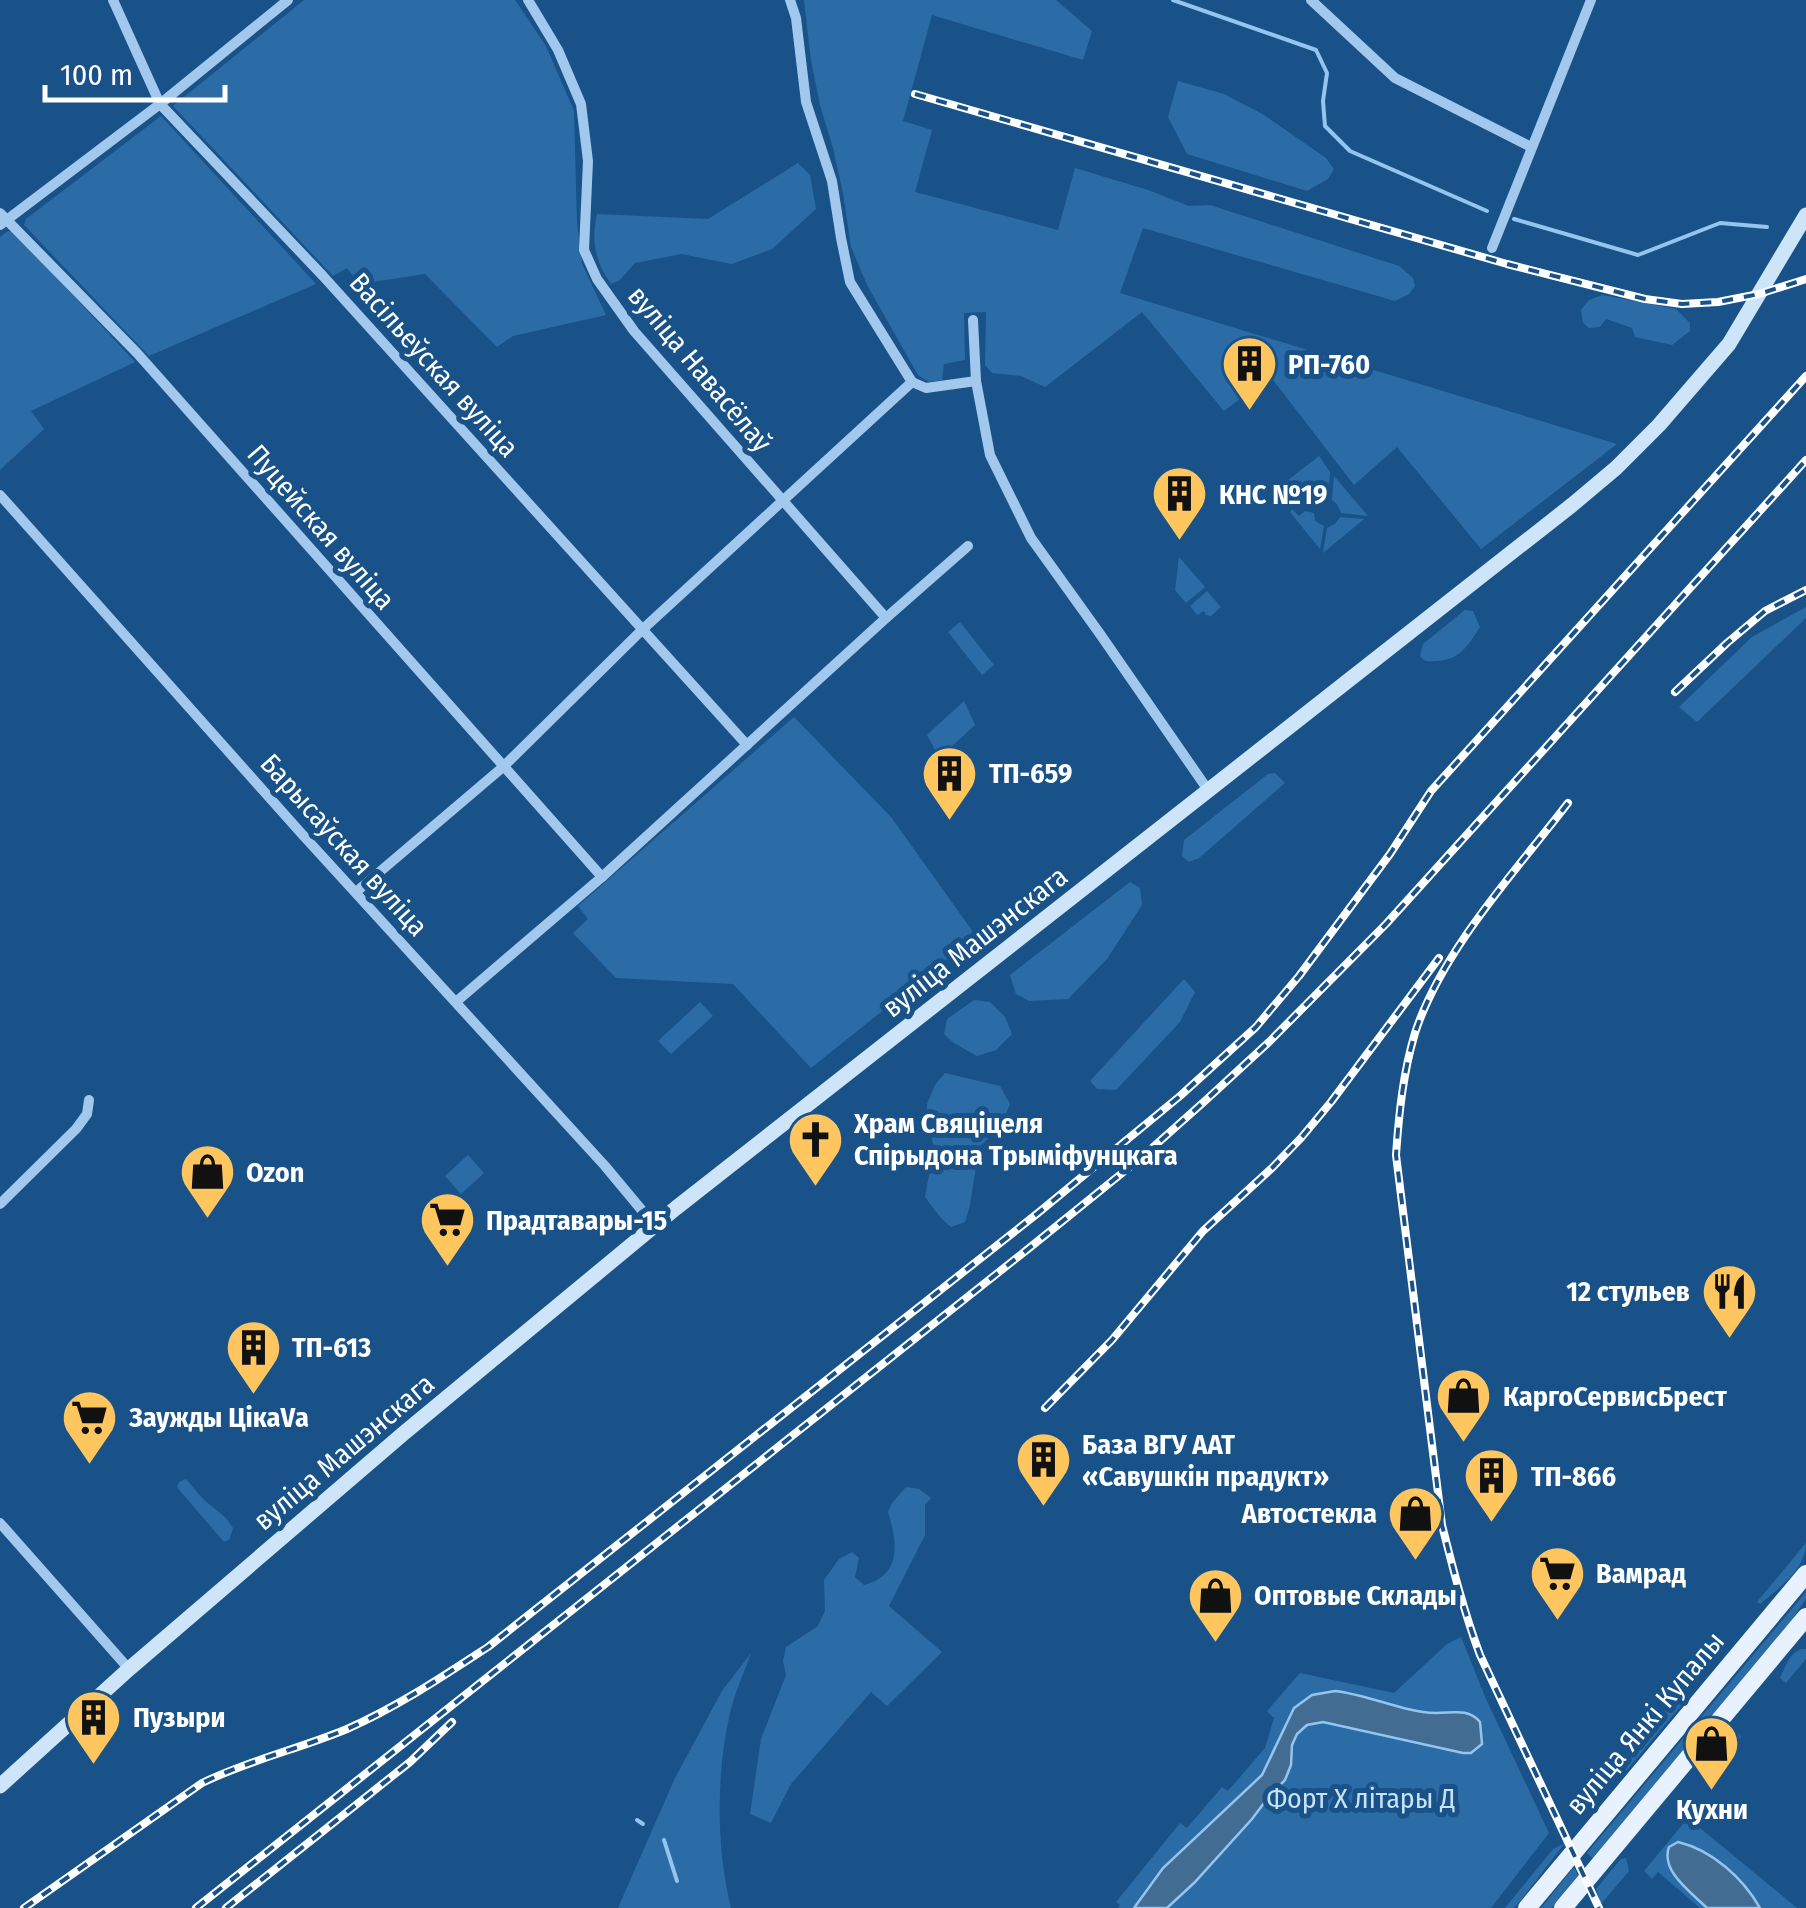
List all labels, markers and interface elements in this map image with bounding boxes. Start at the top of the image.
scale bar [45,40,225,102]
text: 100 m [60,57,133,93]
street label: Васільеўская вуліца [343,266,525,464]
street label: вуліца Навасёлаў [621,280,779,459]
building icon: РП-760 [1219,334,1279,413]
place label: РП-760 [1288,348,1370,381]
street label: Пуцейская вуліца [240,438,402,616]
building icon: КНС №19 [1150,464,1210,543]
place label: КНС №19 [1219,478,1327,511]
building icon: ТП-659 [920,743,980,822]
street label: Барысаўская вуліца [253,747,435,943]
place label: ТП-659 [989,757,1072,790]
street label: вуліца Машэнскага [876,860,1074,1024]
place label: Храм Свяціцеля Спірыдона Трыміфунцкага [853,1107,1178,1172]
church icon: Храм Свяціцеля Спірыдона Трыміфунцкага [785,1109,845,1188]
shop icon: Ozon [177,1142,237,1221]
place label: Ozon [246,1156,304,1189]
supermarket icon: Прадтавары-15 [417,1190,477,1269]
place label: Прадтавары-15 [486,1204,667,1237]
restaurant icon: 12 стульев [1699,1261,1759,1340]
place label: 12 стульев [1566,1275,1690,1308]
building icon: ТП-613 [223,1317,283,1396]
place label: ТП-613 [292,1331,371,1364]
shop icon: КаргоСервисБрест [1434,1366,1494,1445]
street label: вуліца Машэнскага [247,1367,441,1537]
place label: КаргоСервисБрест [1503,1380,1728,1413]
supermarket icon: Заужды ЦікаVа [60,1387,120,1466]
place label: Заужды ЦікаVа [128,1401,309,1434]
place label: База ВГУ ААТ «Савушкін прадукт» [1082,1428,1329,1493]
building icon: База ВГУ ААТ «Савушкін прадукт» [1013,1430,1073,1509]
building icon: ТП-866 [1462,1446,1522,1525]
place label: ТП-866 [1531,1460,1616,1493]
shop icon: Автостекла [1386,1483,1446,1562]
place label: Автостекла [1241,1497,1377,1530]
supermarket icon: Вамрад [1527,1543,1587,1622]
place label: Вамрад [1596,1557,1686,1590]
shop icon: Оптовые Склады [1185,1565,1245,1644]
place label: Оптовые Склады [1254,1579,1457,1612]
street label: вуліца Янкі Купалы [1559,1625,1731,1821]
building icon: Пузыри [64,1687,124,1766]
place label: Пузыри [133,1701,225,1734]
shop icon: Кухни [1682,1713,1742,1792]
park label: Форт X літары Д [1266,1782,1456,1815]
place label: Кухни [1676,1793,1748,1826]

